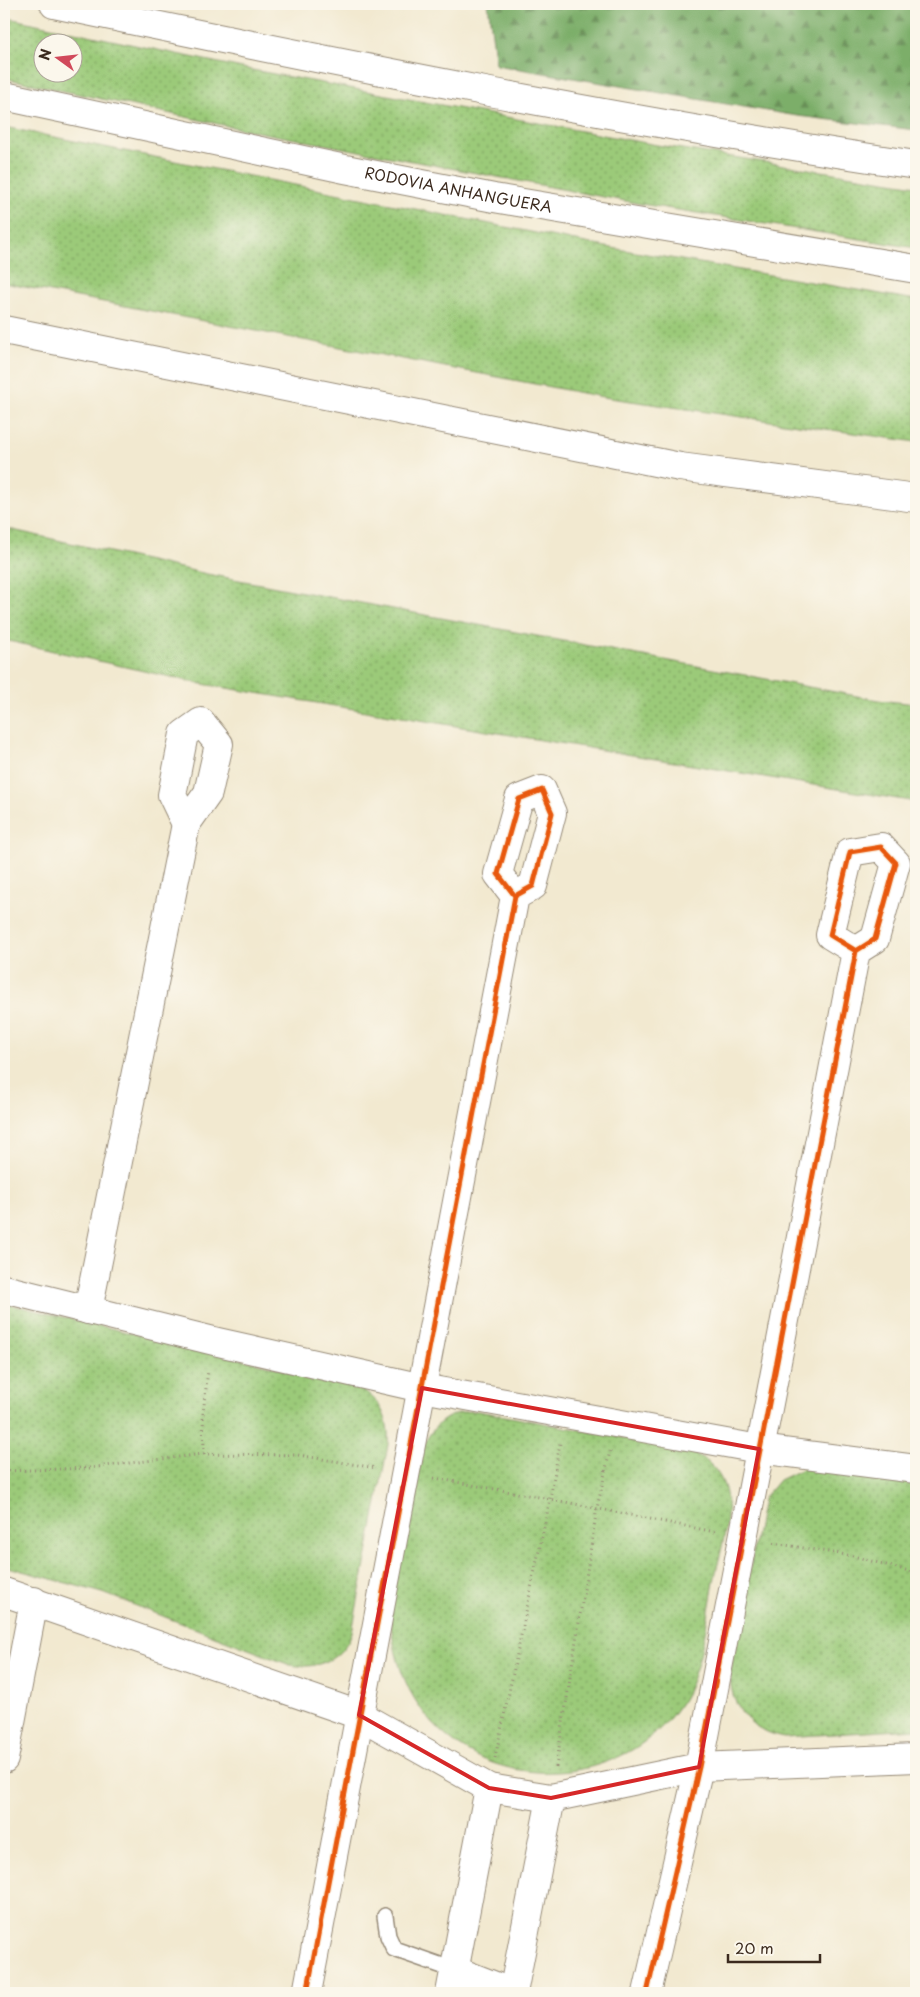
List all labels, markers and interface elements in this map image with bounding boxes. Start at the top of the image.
north arrow [32,32,82,82]
text: N [33,46,57,63]
street label: RODOVIA ANHANGUERA [363,160,554,218]
scale bar [728,1932,820,1964]
text: 20 m [735,1936,774,1959]

